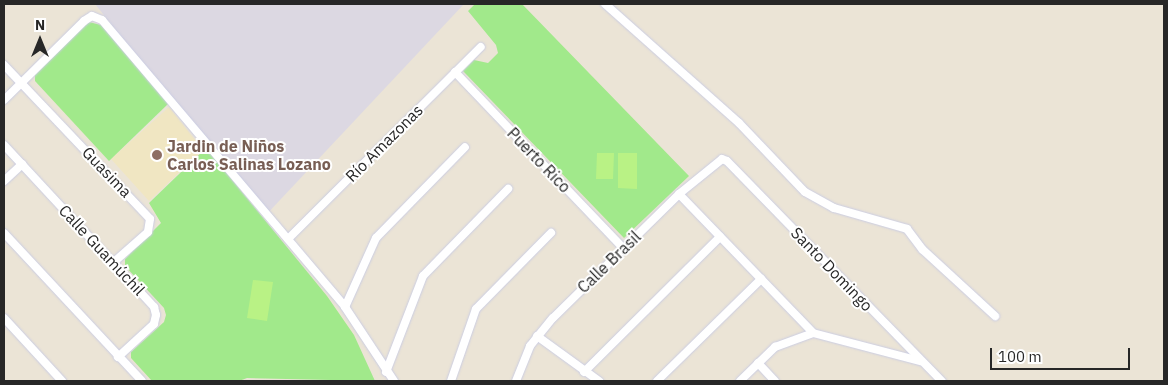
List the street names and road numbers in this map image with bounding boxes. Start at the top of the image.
street label: Río Amazonas [341,100,427,186]
street label: Puerto Rico [503,123,575,197]
street label: Guasima [78,143,136,201]
street label: Calle Guamúchil [55,201,149,299]
street label: Santo Domingo [787,223,877,315]
street label: Calle Brasil [573,227,645,297]

